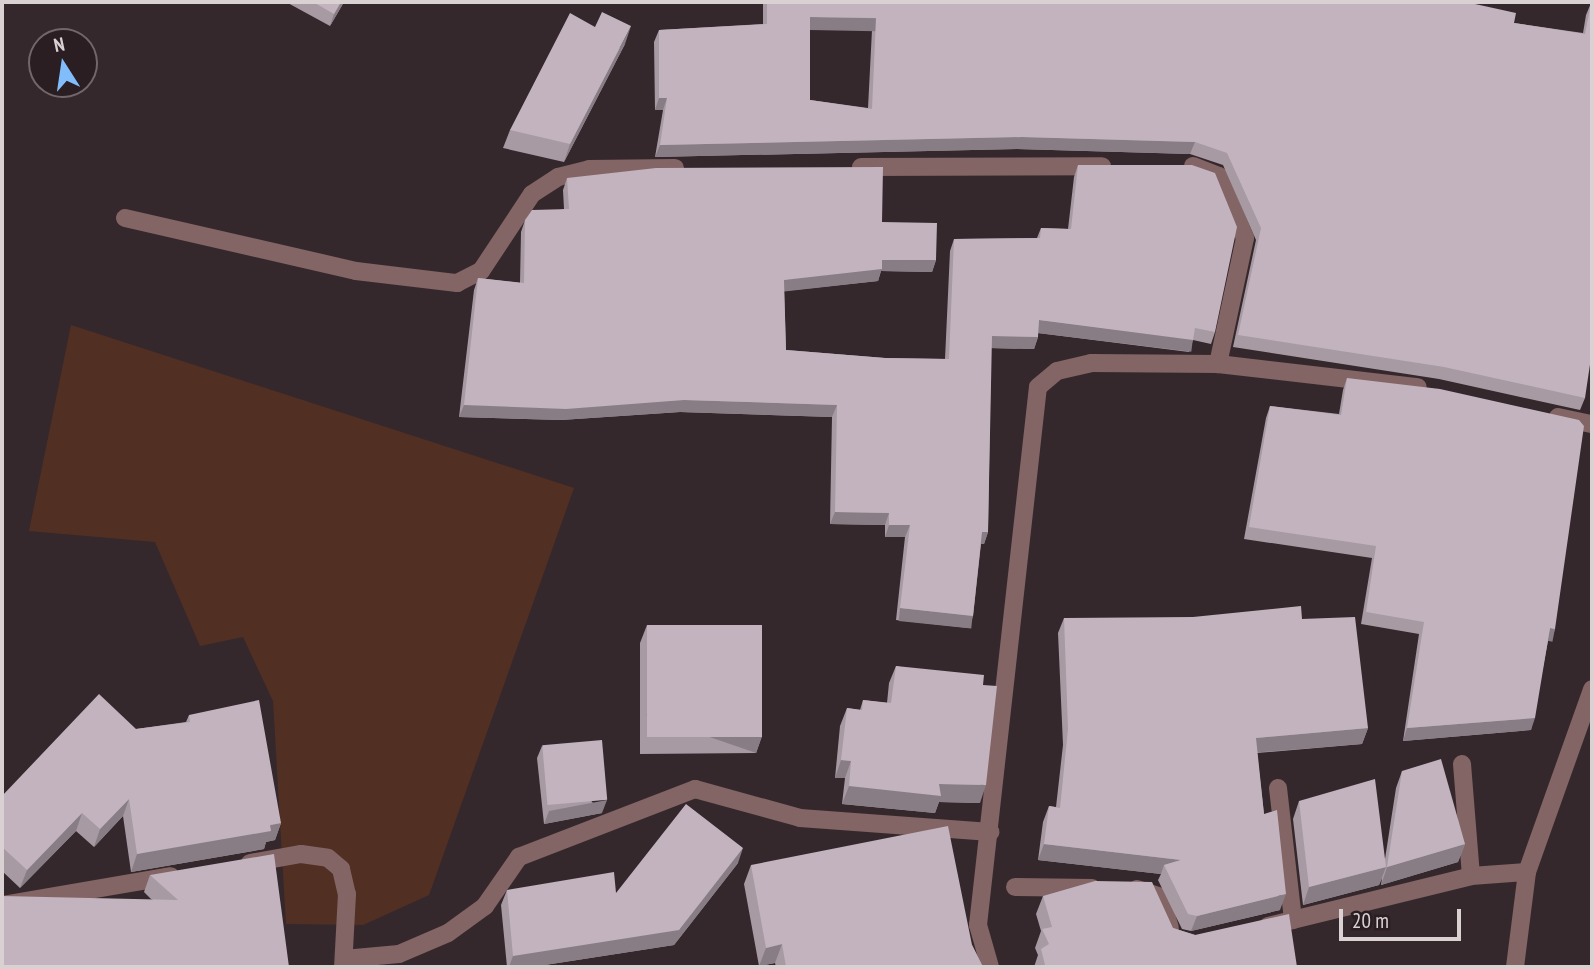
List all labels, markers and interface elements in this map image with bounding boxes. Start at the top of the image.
north arrow [28,28,98,98]
text: N [52,32,67,57]
scale bar [1342,895,1464,939]
text: 20 m [1352,907,1389,934]

